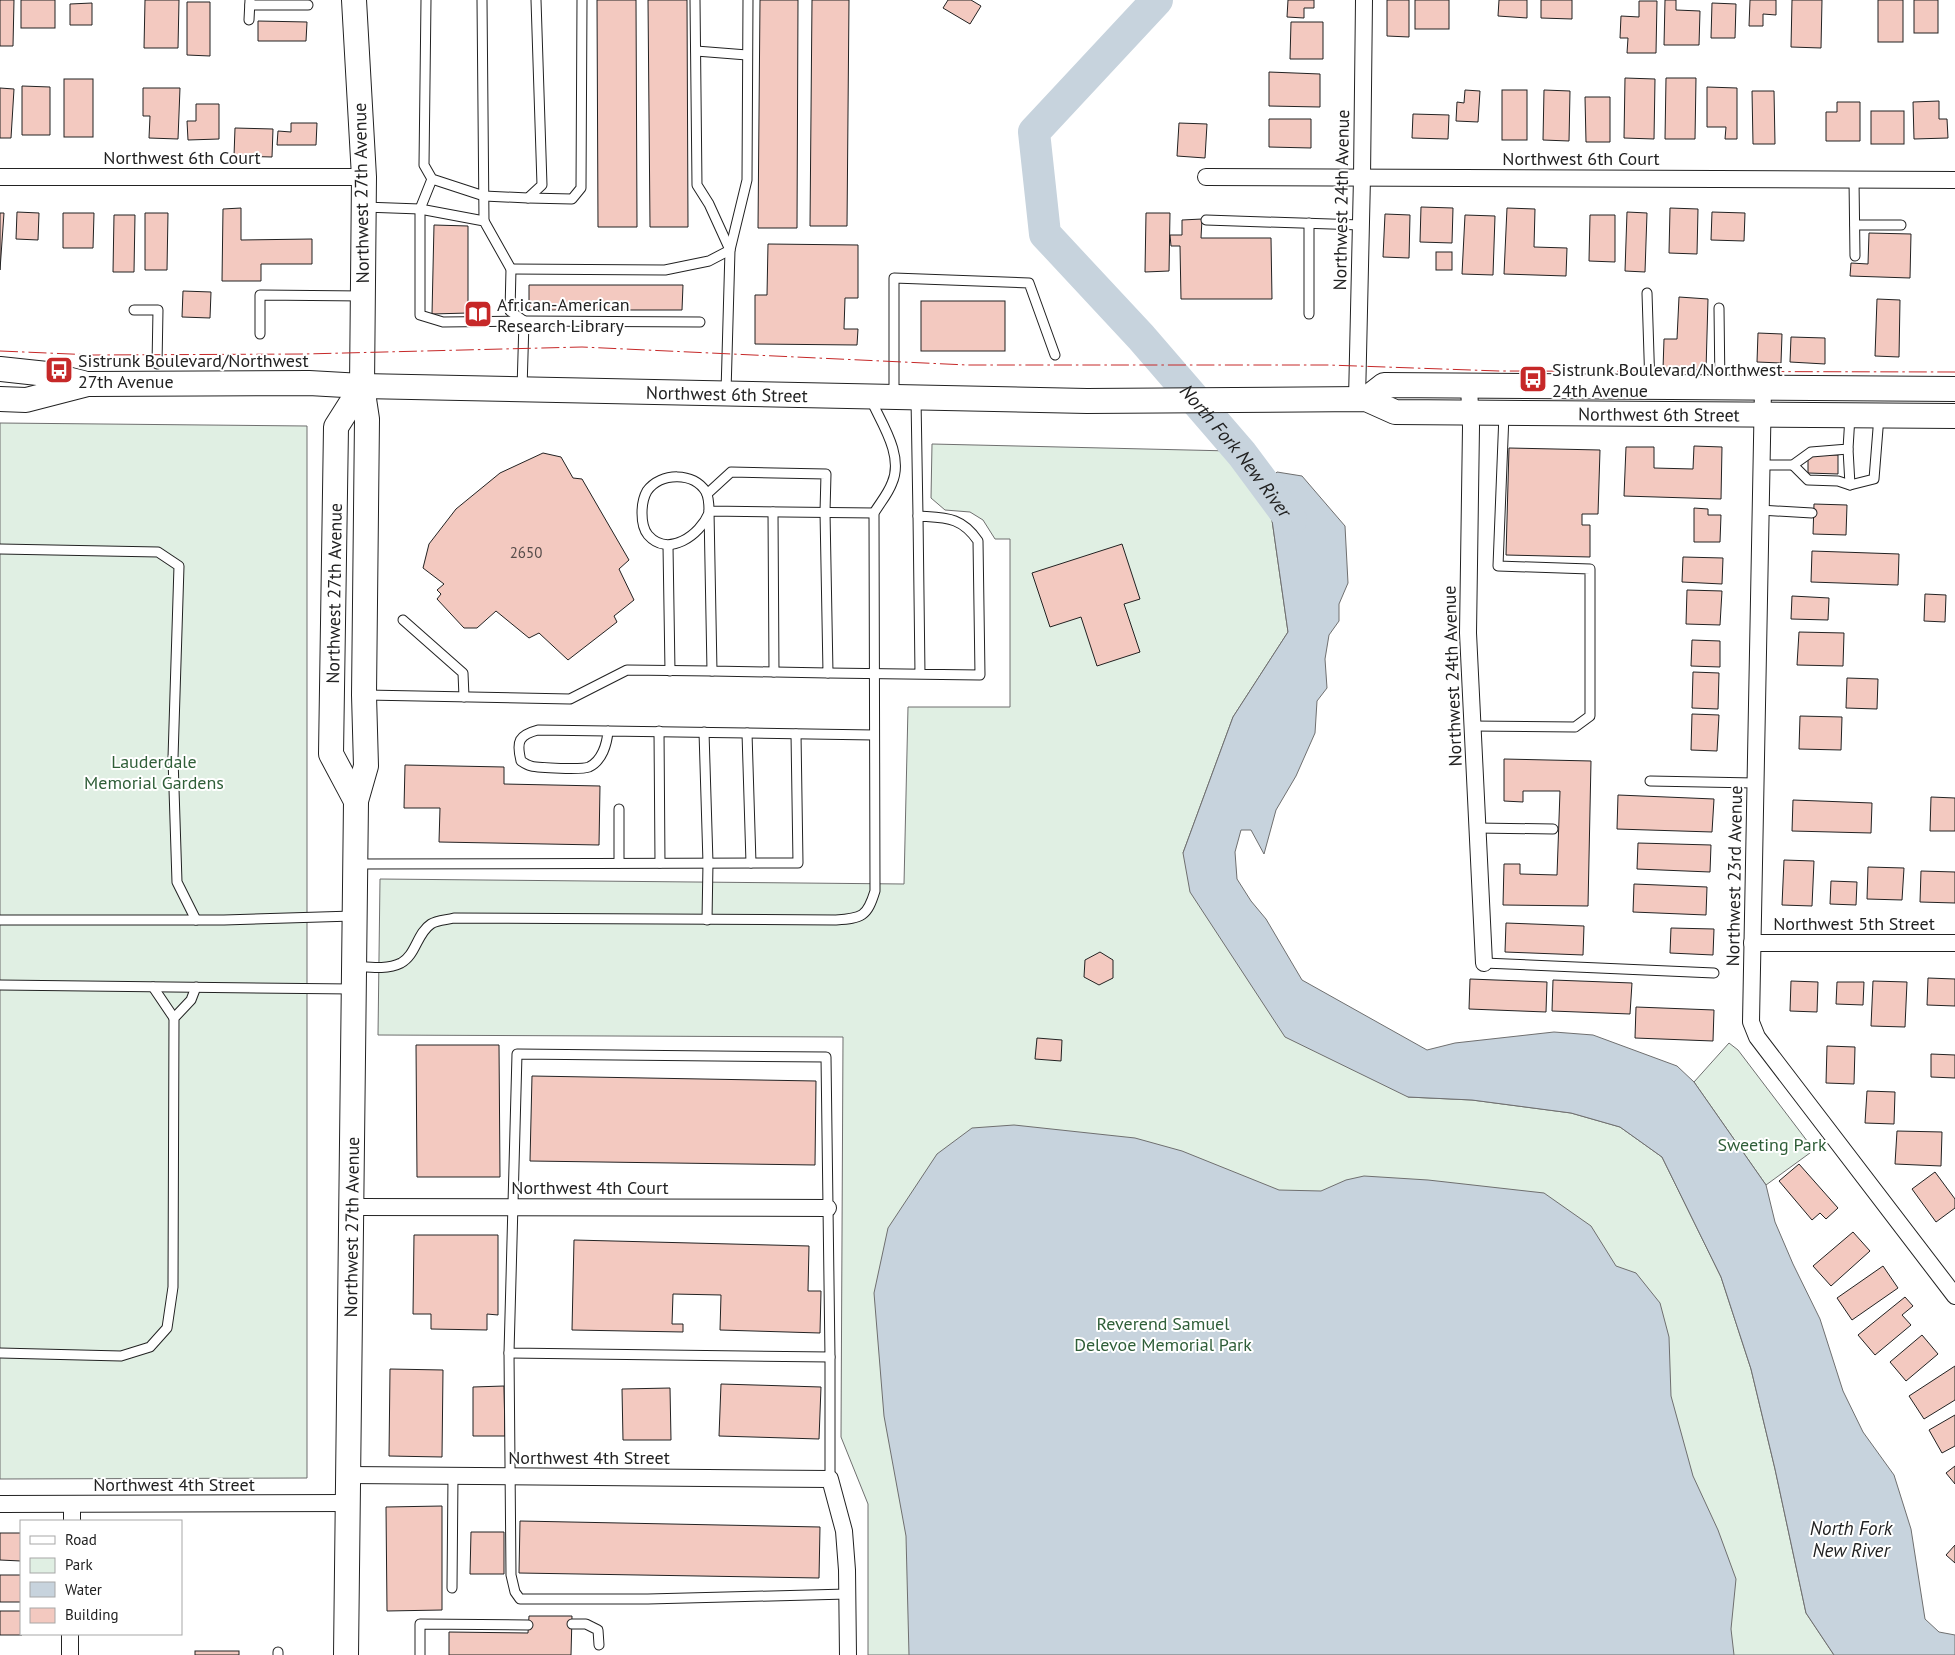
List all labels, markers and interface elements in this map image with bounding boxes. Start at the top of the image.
street label: Northwest 27th Avenue [348,103,374,283]
street label: Northwest 24th Avenue [1328,109,1354,291]
street label: Northwest 6th Court [103,146,261,169]
street label: Northwest 6th Court [1502,147,1660,170]
place label: African-American Research Library [497,293,630,337]
library icon: African-American Research Library [463,299,493,329]
place label: Sistrunk Boulevard/Northwest 27th Avenue [78,349,309,393]
bus stop icon: Sistrunk Boulevard/Northwest 27th Avenue [44,355,74,385]
place label: Sistrunk Boulevard/Northwest 24th Avenue [1552,358,1783,402]
bus stop icon: Sistrunk Boulevard/Northwest 24th Avenue [1518,364,1548,394]
water label: North Fork New River [1175,379,1298,523]
street label: Northwest 6th Street [646,380,808,407]
street label: Northwest 6th Street [1578,402,1740,426]
street label: Northwest 27th Avenue [321,503,346,684]
house number: 2650 [510,543,542,562]
street label: Northwest 24th Avenue [1437,585,1467,767]
park label: Lauderdale Memorial Gardens [84,750,224,794]
street label: Northwest 23rd Avenue [1721,785,1747,967]
street label: Northwest 5th Street [1773,912,1935,935]
park label: Sweeting Park [1717,1133,1827,1156]
street label: Northwest 27th Avenue [338,1137,364,1318]
street label: Northwest 4th Court [511,1176,669,1199]
park label: Reverend Samuel Delevoe Memorial Park [1074,1312,1252,1356]
street label: Northwest 4th Street [508,1446,670,1469]
street label: Northwest 4th Street [93,1473,255,1496]
water label: North Fork New River [1810,1516,1894,1562]
legend [20,1520,182,1635]
text: Road [65,1530,97,1549]
text: Park [65,1555,93,1574]
text: Water [65,1580,102,1599]
text: Building [65,1605,119,1624]

